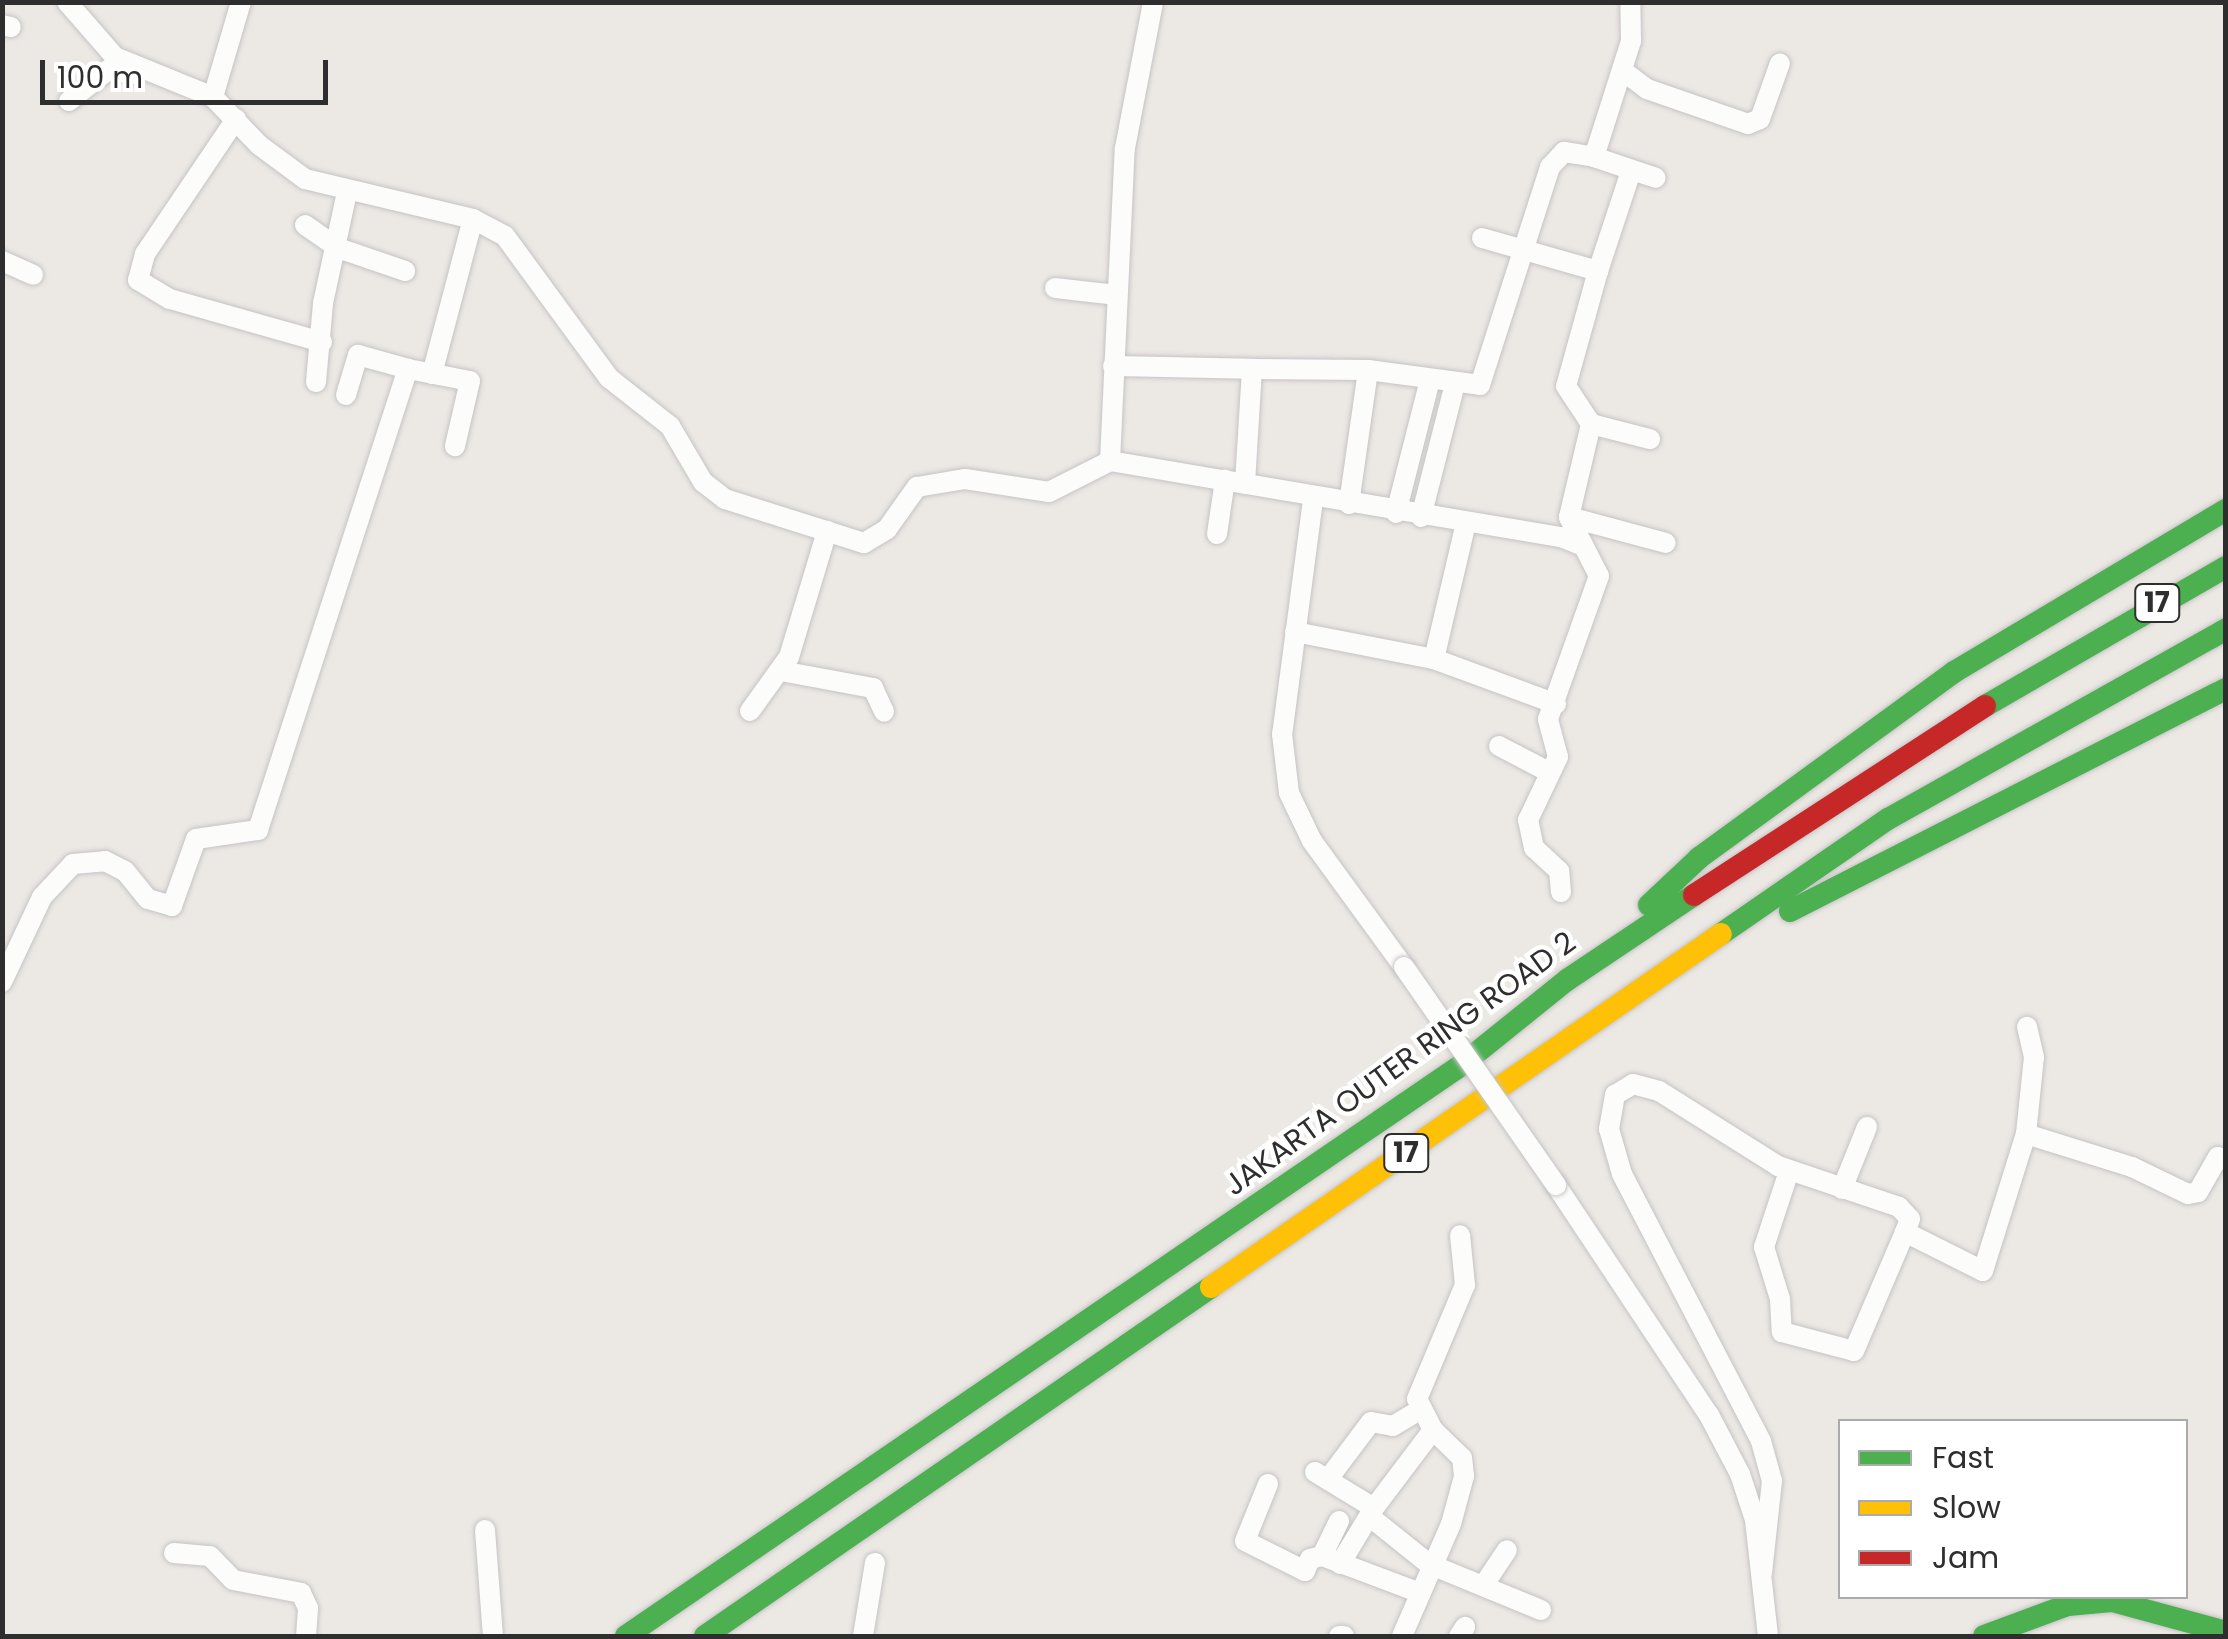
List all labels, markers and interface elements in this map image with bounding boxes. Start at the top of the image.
scale bar [45,40,332,102]
text: 100 m [57,56,143,99]
road number: 17 [2132,580,2182,626]
street label: JAKARTA OUTER RING ROAD 2 [1217,924,1583,1204]
road number: 17 [1381,1130,1431,1176]
legend [1838,1419,2188,1599]
text: Fast [1932,1436,1994,1479]
text: Slow [1932,1486,2001,1529]
text: Jam [1932,1536,1999,1579]

